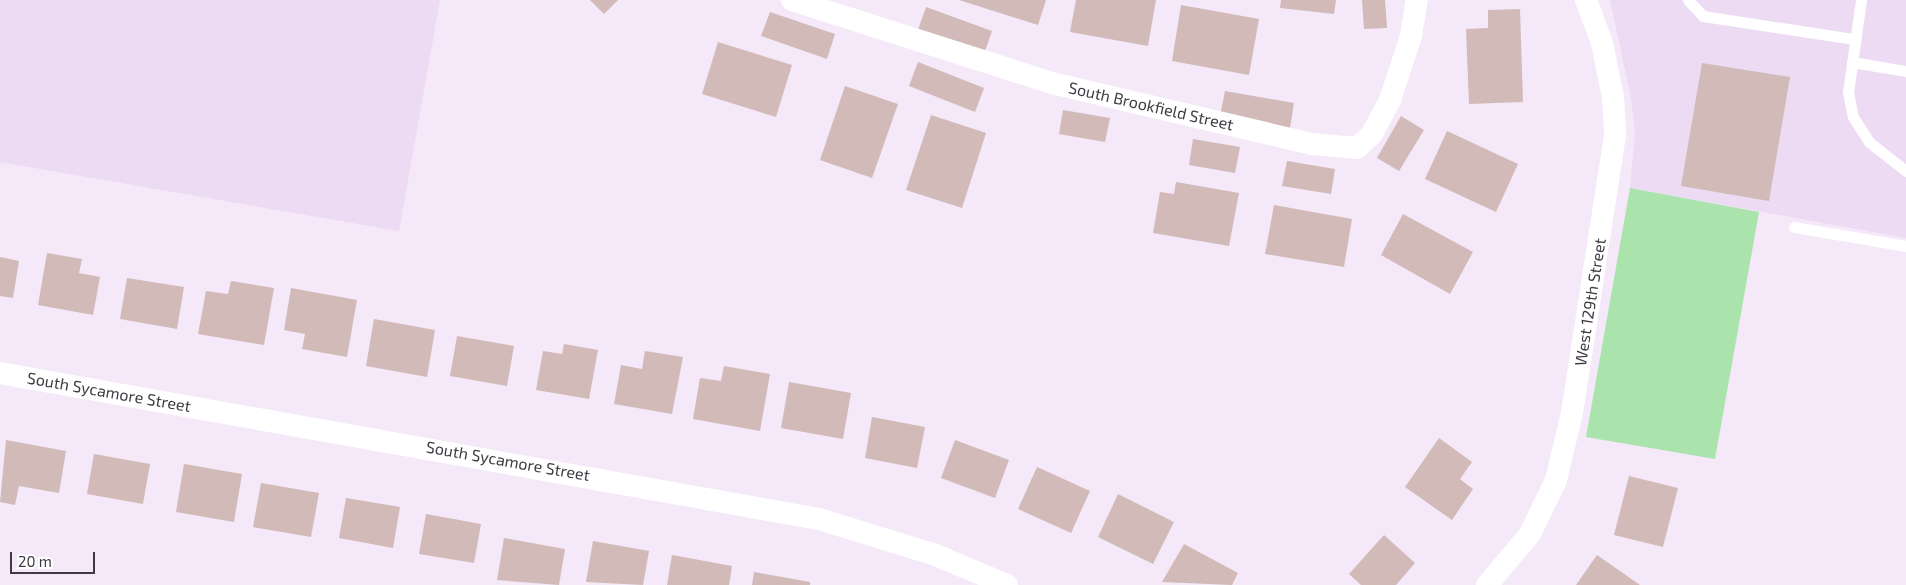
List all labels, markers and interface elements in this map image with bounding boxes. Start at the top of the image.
street label: South Brookfield Street [1067,78,1235,134]
street label: West 129th Street [1570,237,1610,367]
street label: South Sycamore Street [26,368,192,416]
street label: South Sycamore Street [425,437,591,485]
scale bar [12,542,98,574]
text: 20 m [18,552,52,570]

